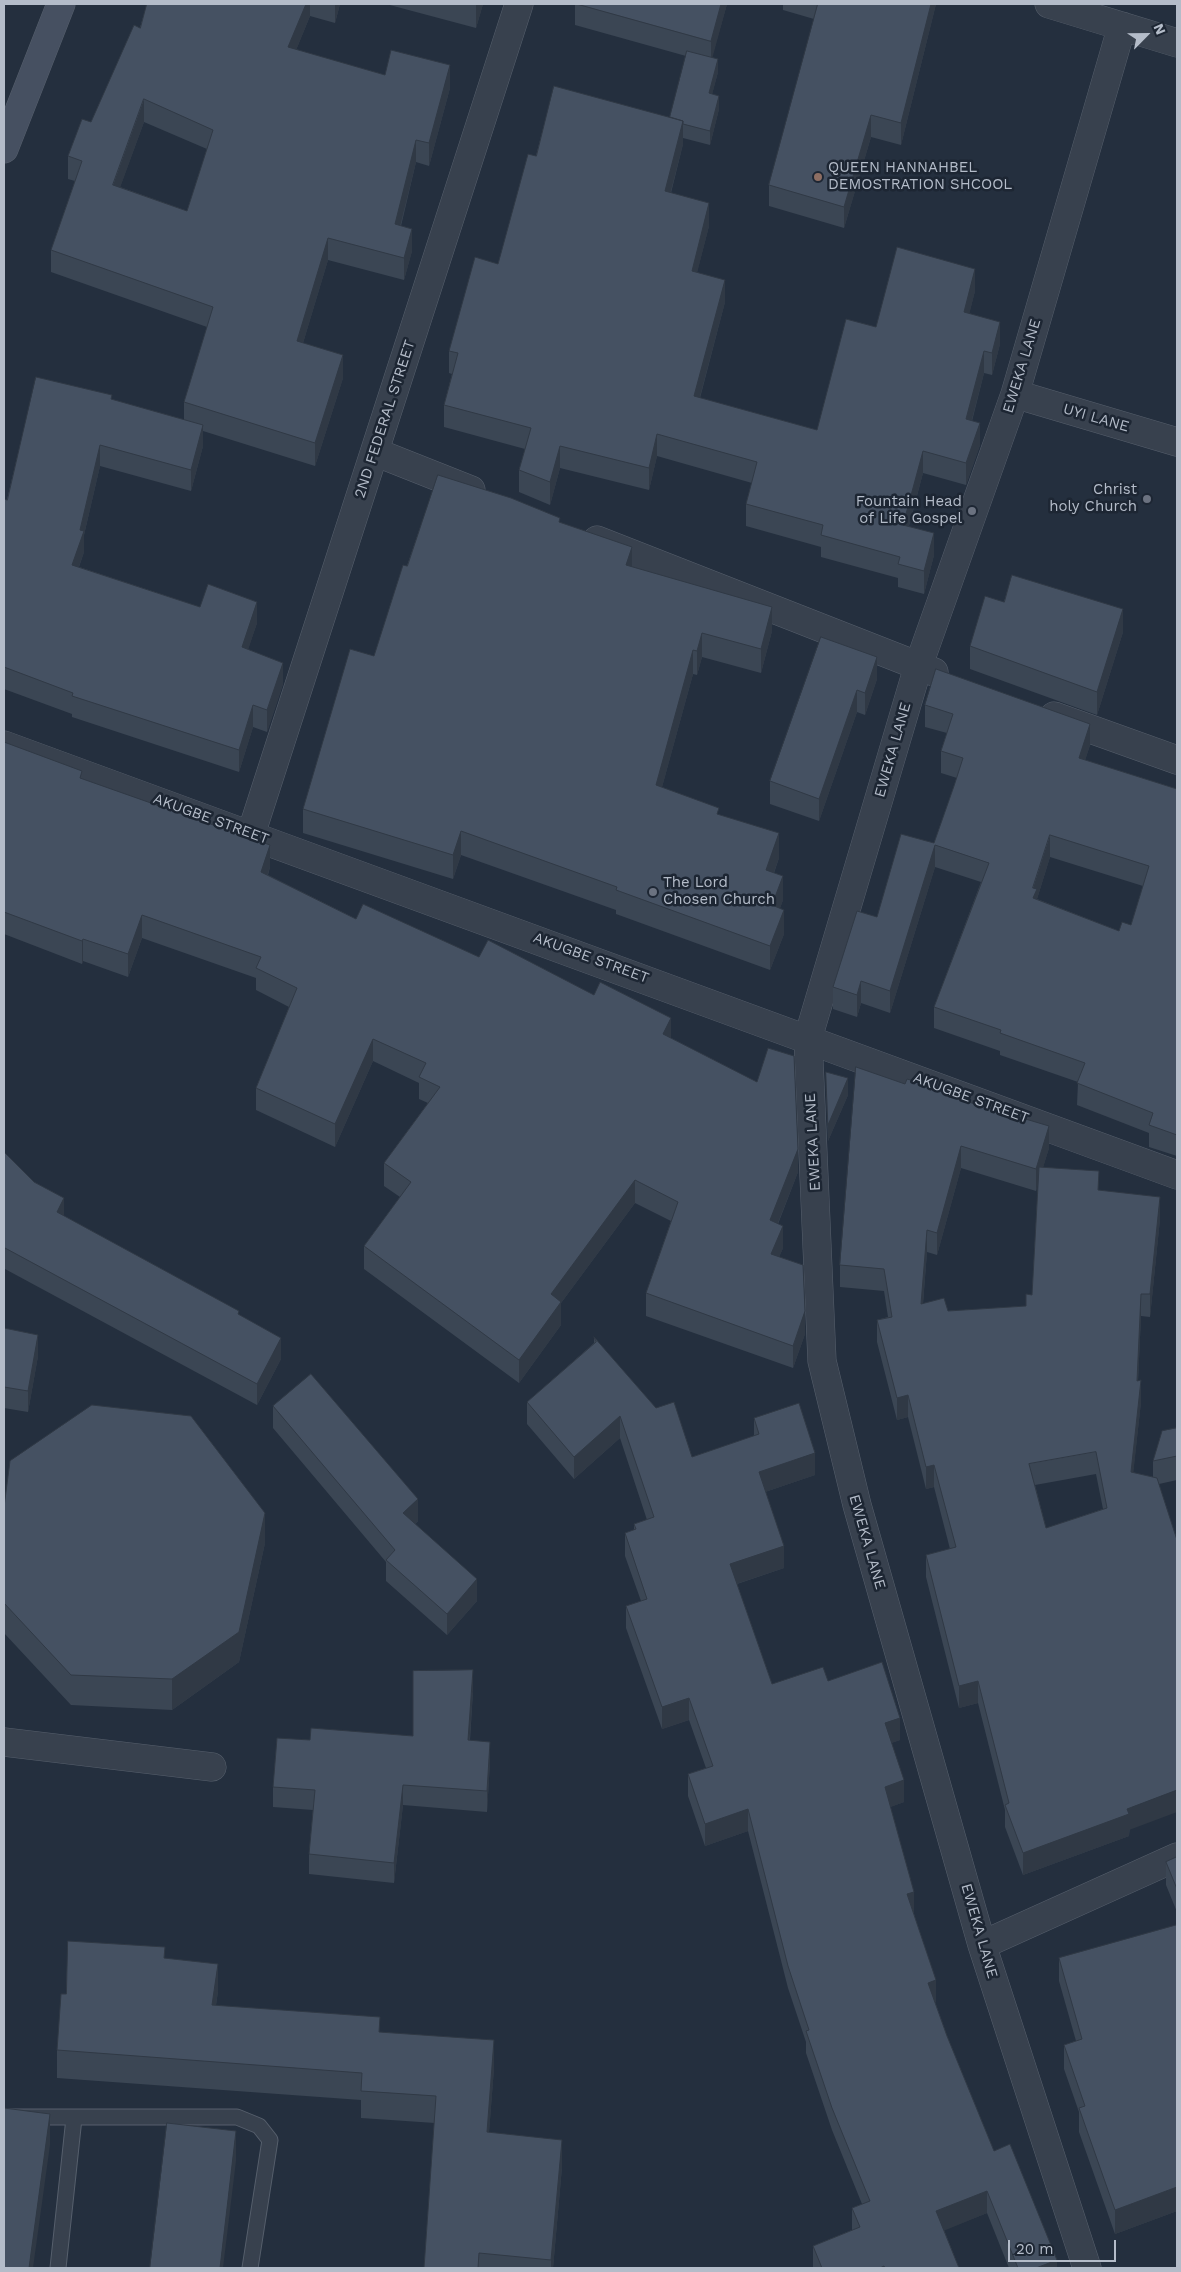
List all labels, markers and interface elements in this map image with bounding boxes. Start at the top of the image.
north arrow [1121,10,1171,60]
text: N [1150,21,1169,37]
place label: QUEEN HANNAHBEL DEMOSTRATION SHCOOL [828,159,1012,194]
marker: QUEEN HANNAHBEL DEMOSTRATION SHCOOL [812,171,824,183]
street label: EWEKA LANE [999,317,1045,415]
street label: 2ND FEDERAL STREET [351,338,419,500]
street label: UYI LANE [1061,400,1131,436]
place label: Christ holy Church [1049,481,1137,516]
place label: Fountain Head of Life Gospel [856,493,962,528]
marker: Christ holy Church [1141,493,1153,505]
marker: Fountain Head of Life Gospel [966,505,978,517]
street label: EWEKA LANE [871,700,915,800]
street label: AKUGBE STREET [151,790,271,848]
place label: The Lord Chosen Church [663,874,775,909]
marker: The Lord Chosen Church [647,886,659,898]
street label: AKUGBE STREET [531,929,651,987]
street label: AKUGBE STREET [911,1069,1031,1127]
street label: EWEKA LANE [801,1093,825,1191]
street label: EWEKA LANE [845,1492,889,1592]
street label: EWEKA LANE [957,1881,1001,1981]
scale bar [1011,2230,1118,2262]
text: 20 m [1016,2240,1054,2258]

